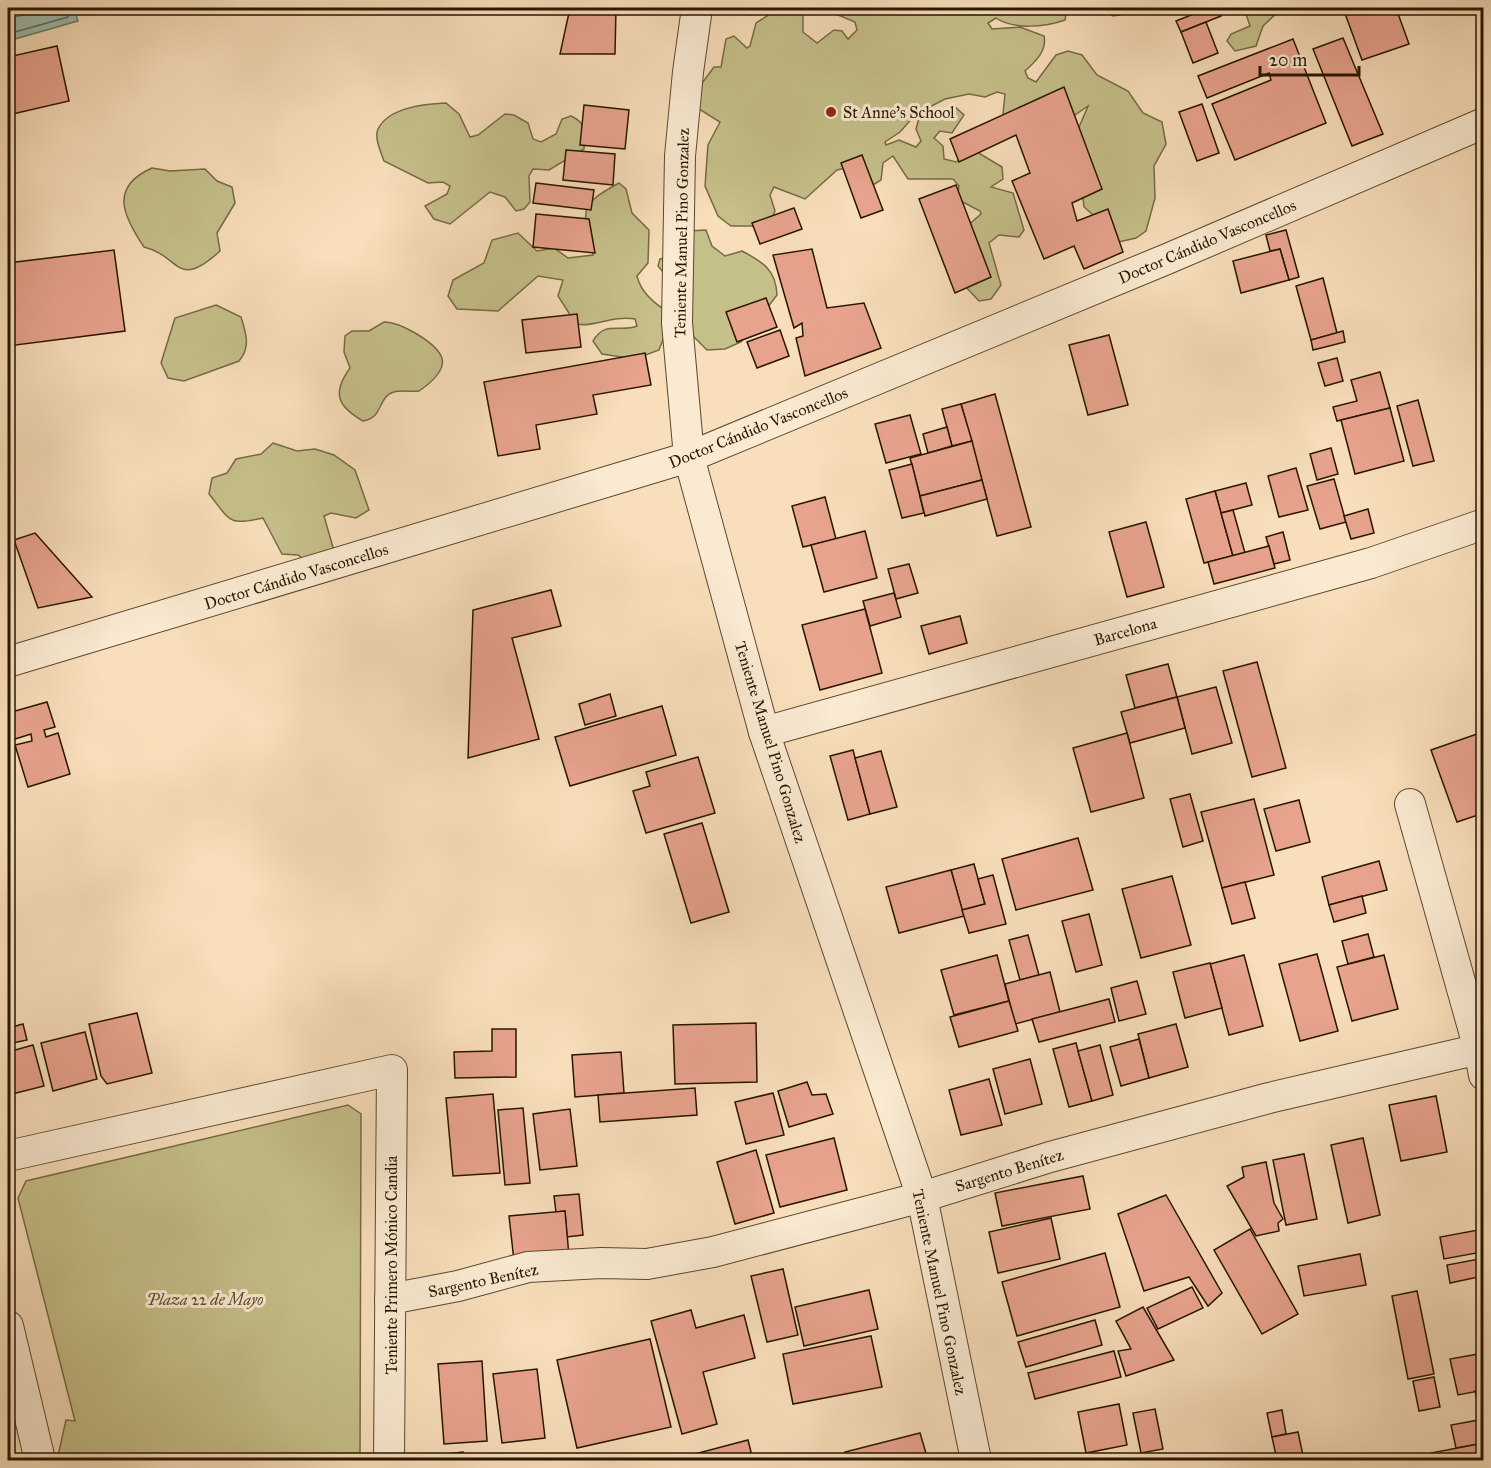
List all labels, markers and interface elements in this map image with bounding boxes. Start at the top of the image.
scale bar [1260,39,1359,77]
text: 20 m [1269,49,1307,71]
place label: St Anne's School [843,103,955,122]
marker: St Anne's School [824,105,838,119]
street label: Teniente Manuel Pino Gonzalez [670,127,693,338]
street label: Doctor Cándido Vasconcellos [1115,195,1299,288]
street label: Doctor Cándido Vasconcellos [666,383,851,472]
street label: Doctor Cándido Vasconcellos [202,539,391,614]
street label: Barcelona [1091,613,1159,650]
street label: Teniente Manuel Pino Gonzalez [731,639,810,846]
street label: Sargento Benítez [953,1145,1066,1197]
street label: Teniente Primero Mónico Candia [382,1155,401,1374]
street label: Teniente Manuel Pino Gonzalez [908,1187,971,1397]
street label: Sargento Benítez [426,1259,541,1302]
park label: Plaza 22 de Mayo [147,1290,263,1309]

